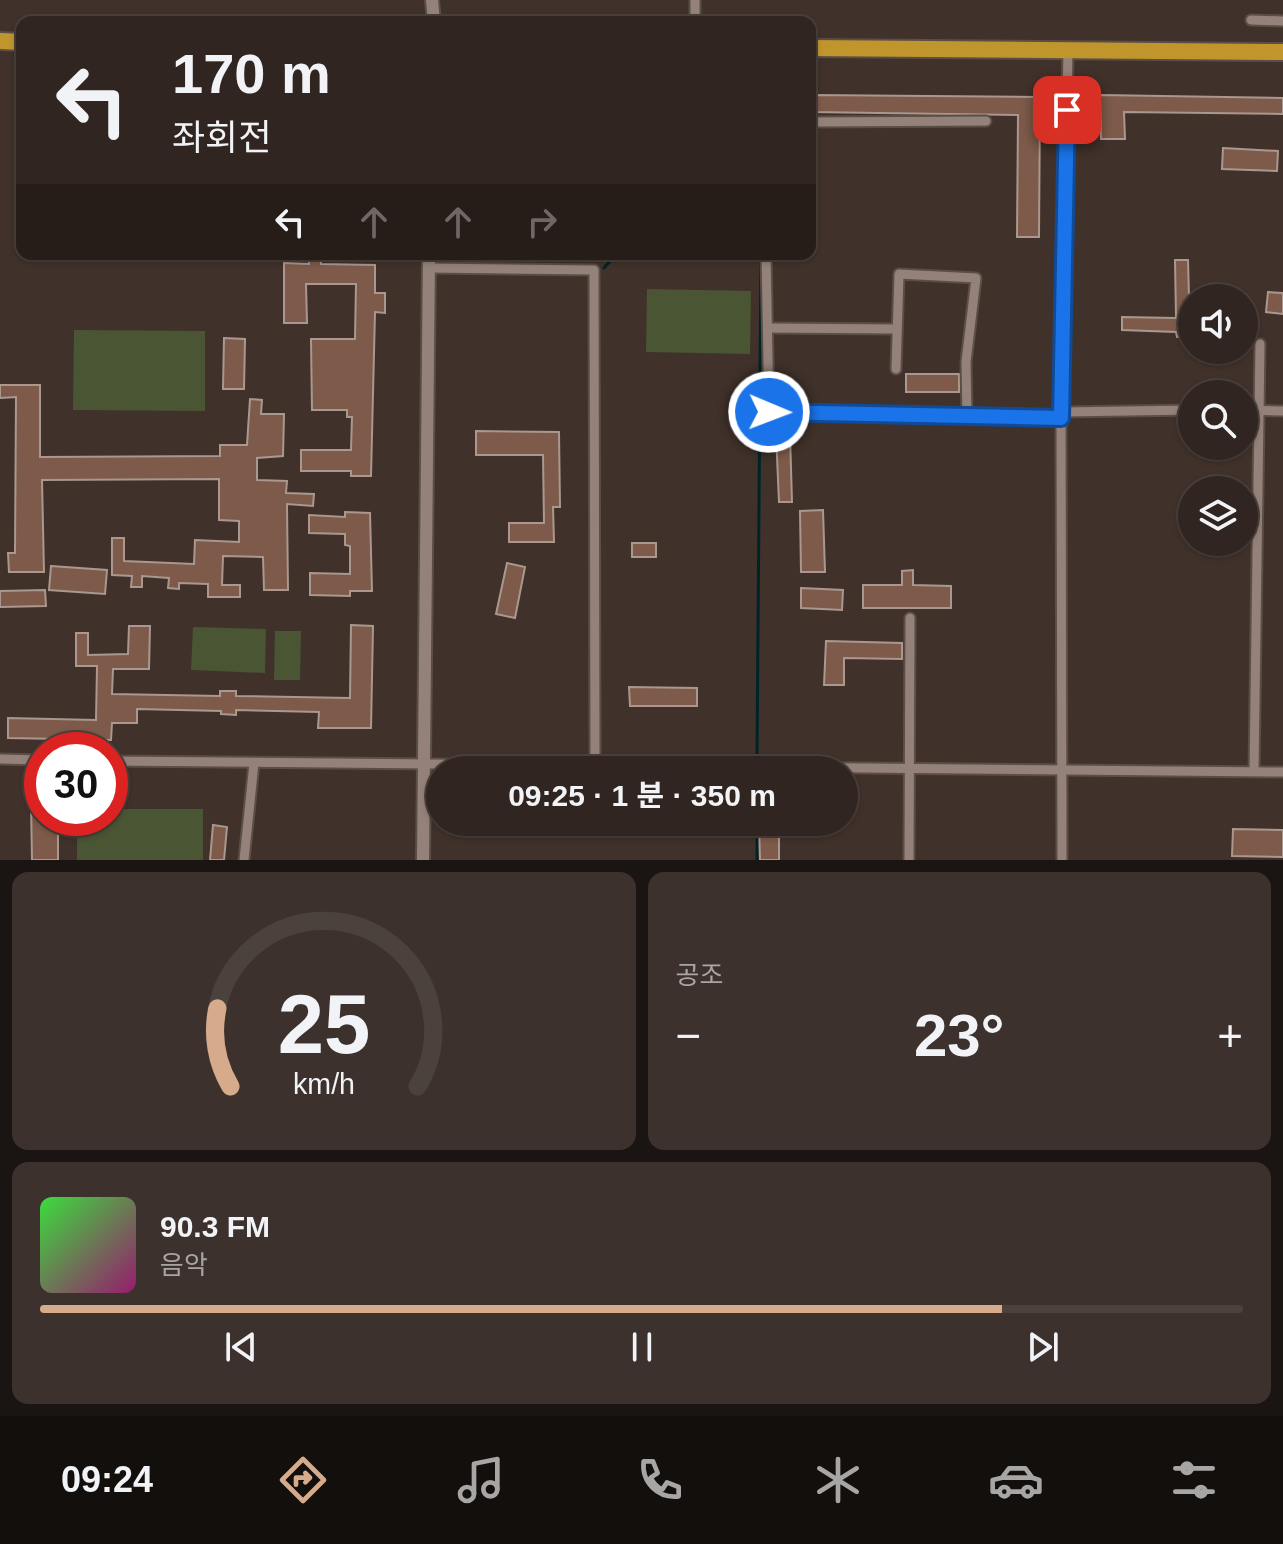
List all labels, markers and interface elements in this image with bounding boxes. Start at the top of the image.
text: 170 m [172,42,331,105]
icon: left [40,48,144,152]
pin [1033,76,1101,144]
icon: arrive [1045,88,1089,132]
text: 좌회전 [172,117,271,158]
icon: left [268,200,312,244]
icon: ahead [352,200,396,244]
icon: ahead [436,200,480,244]
icon: right [520,200,564,244]
map controls [1178,284,1258,556]
button: sound [1178,284,1258,364]
position arrow [727,370,811,454]
button: search [1178,380,1258,460]
button: layers [1178,476,1258,556]
speed limit sign: 30 [24,732,128,836]
text: 09:25 · 1 분 · 350 m [508,779,776,812]
text: 공조 [676,960,723,990]
text: 25 [277,978,370,1071]
text: 23° [914,1002,1005,1069]
text: − [676,1011,701,1060]
text: + [1217,1011,1243,1060]
text: km/h [293,1068,355,1100]
text: 90.3 FM [160,1210,270,1243]
text: 음악 [160,1250,208,1280]
icon: previous [219,1325,263,1369]
icon: pause [620,1325,664,1369]
icon: next [1021,1325,1065,1369]
icon: directions [275,1452,331,1508]
icon: music [453,1452,509,1508]
icon: phone [632,1452,688,1508]
icon: climate [810,1452,866,1508]
icon: car [988,1452,1044,1508]
icon: filters [1166,1452,1222,1508]
text: 09:24 [61,1459,153,1500]

